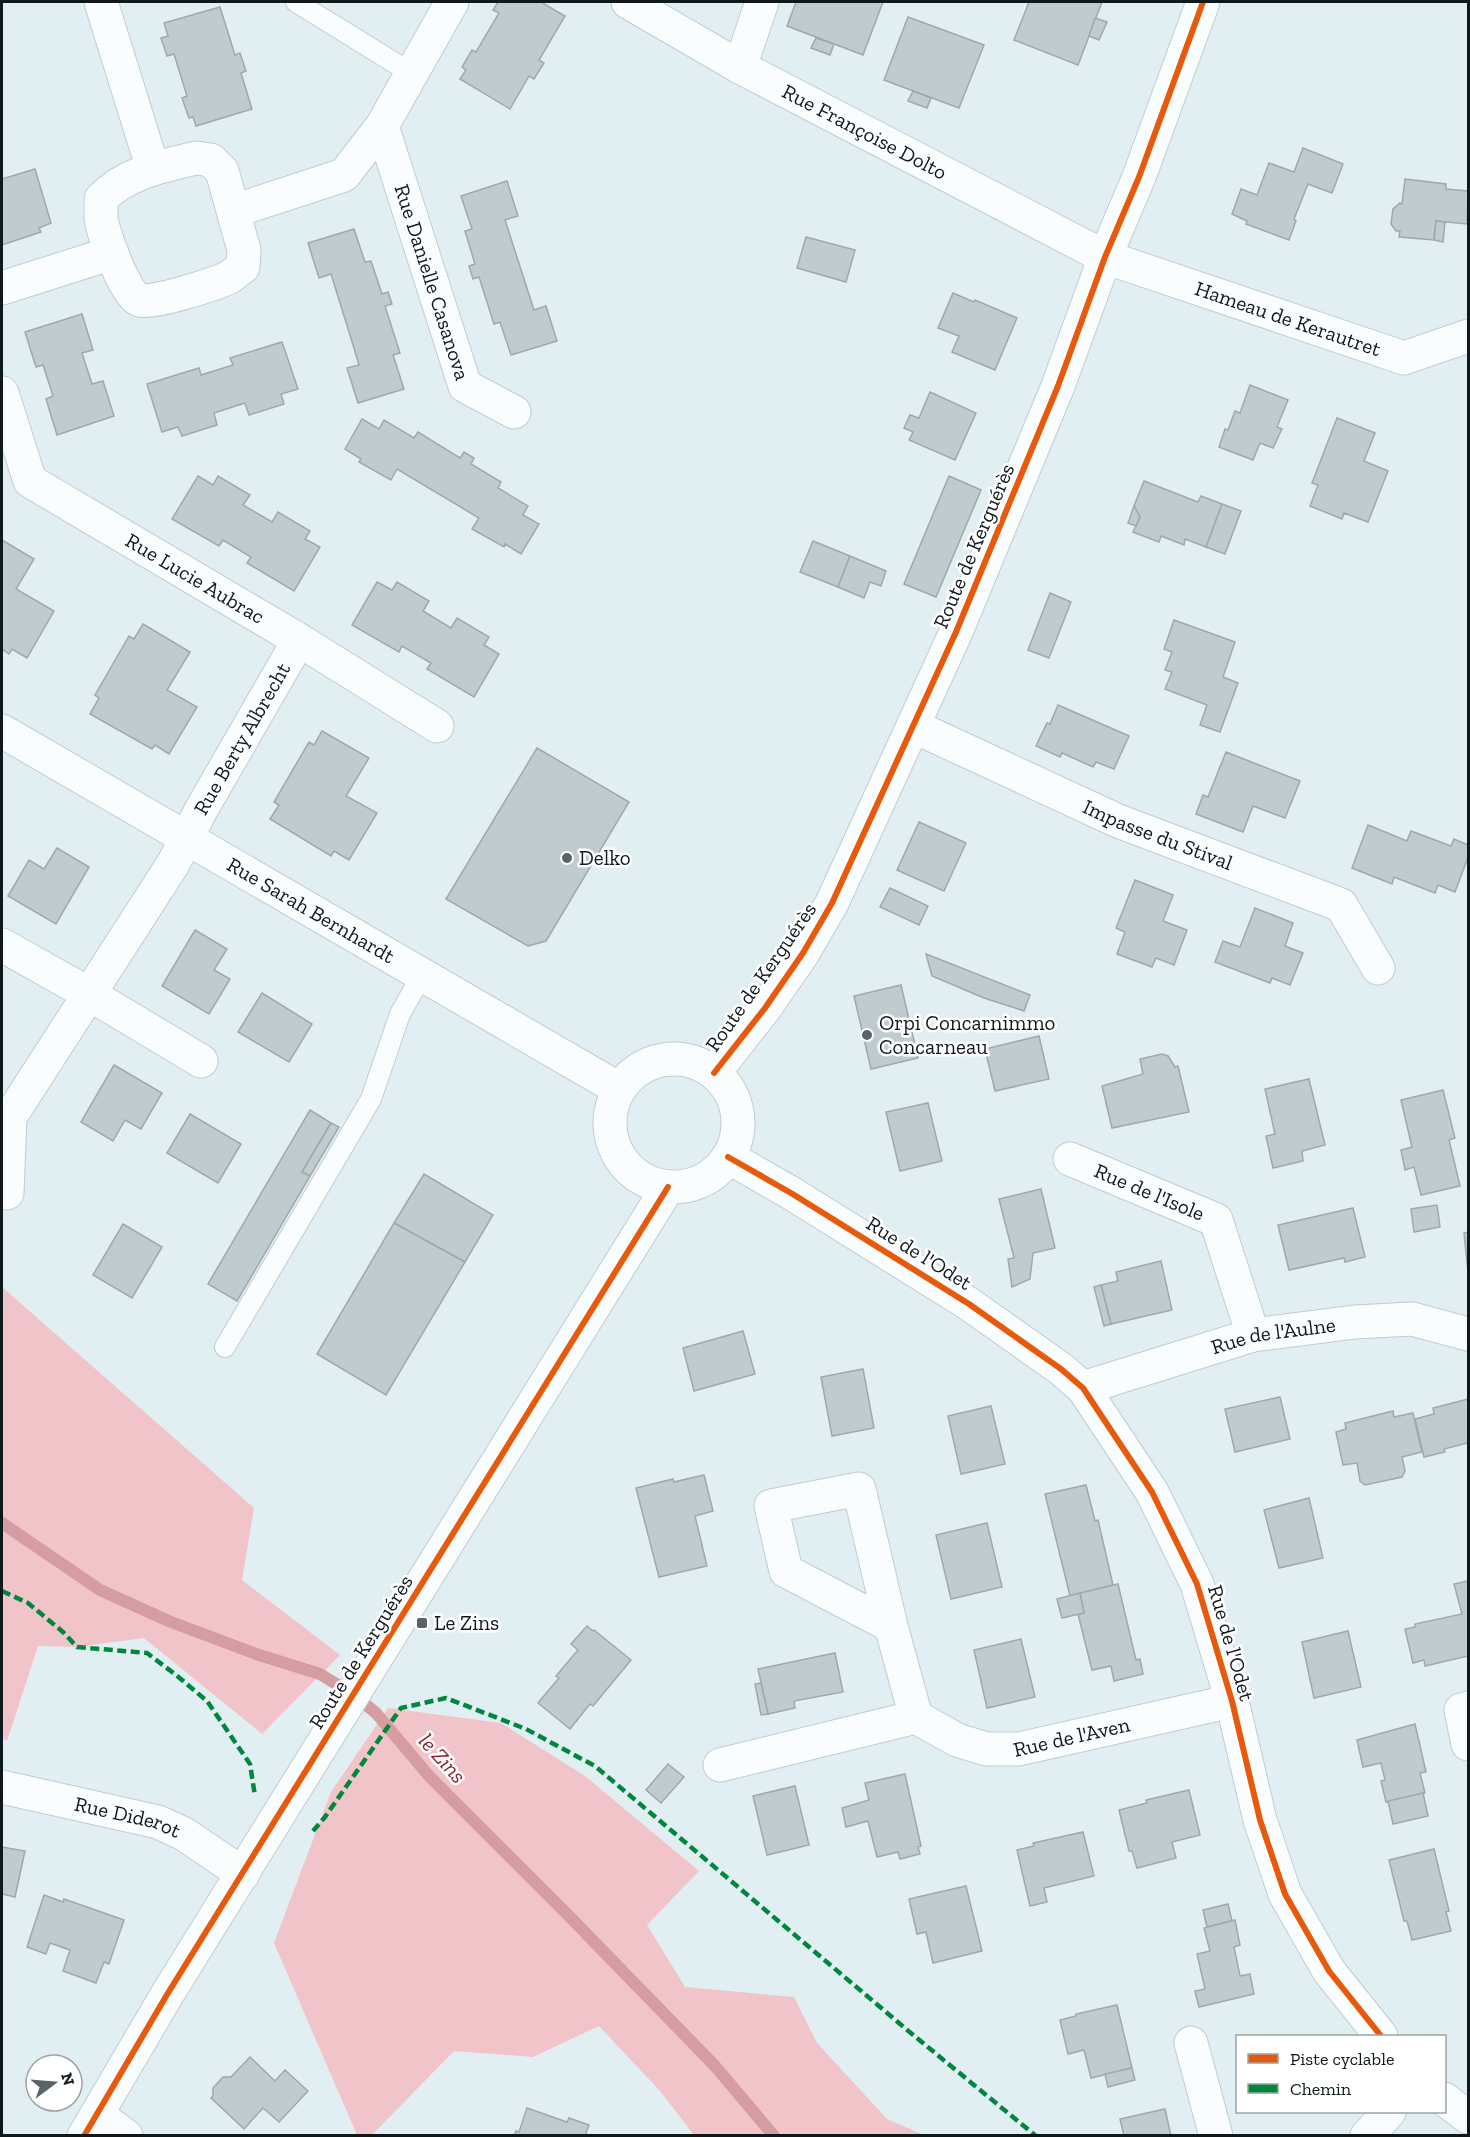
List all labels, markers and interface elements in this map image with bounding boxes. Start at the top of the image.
street label: Rue Françoise Dolto [778,78,951,185]
street label: Rue Danielle Casanova [389,181,475,383]
street label: Hameau de Kerautret [1192,275,1384,361]
street label: Route de Kerguérès [928,460,1020,632]
street label: Rue Lucie Aubrac [121,527,269,629]
street label: Rue Berty Albrecht [188,658,295,819]
street label: Impasse du Stival [1079,793,1237,875]
place label: Delko [579,845,631,870]
street label: Rue Sarah Bernhardt [223,851,399,968]
marker: Delko [560,851,574,865]
street label: Route de Kerguérès [700,897,821,1056]
place label: Orpi Concarnimmo Concarneau [879,1010,1055,1059]
marker: Orpi Concarnimmo Concarneau [860,1028,874,1042]
street label: Rue de l'Isole [1091,1158,1209,1226]
street label: Rue de l'Odet [862,1210,977,1295]
street label: Rue de l'Aulne [1208,1312,1337,1359]
street label: Route de Kerguérès [303,1570,418,1733]
street label: Rue de l'Odet [1203,1582,1260,1704]
place label: Le Zins [434,1610,499,1635]
marker: Le Zins [415,1616,429,1630]
street label: Rue de l'Aven [1011,1711,1132,1762]
water label: le Zins [413,1728,472,1789]
street label: Rue Diderot [72,1791,185,1843]
legend [1236,2035,1446,2113]
text: Piste cyclable [1290,2048,1394,2070]
north arrow [24,2053,84,2113]
text: N [57,2071,79,2087]
text: Chemin [1290,2078,1352,2100]

